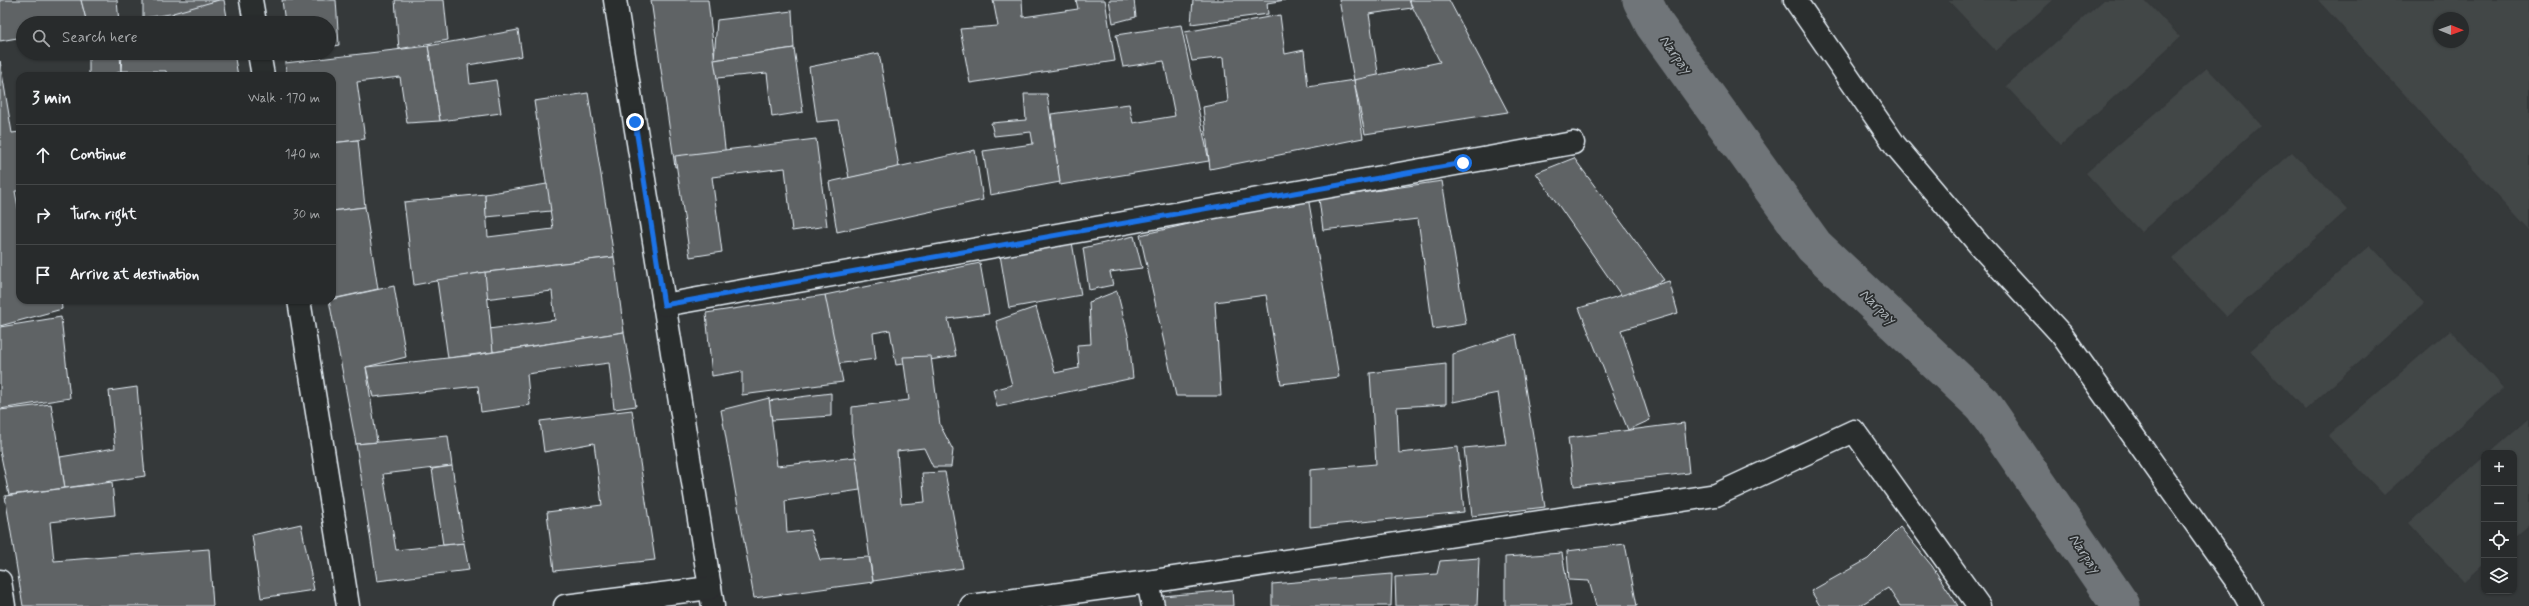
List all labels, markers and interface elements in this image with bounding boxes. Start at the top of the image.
north arrow [2433,12,2469,48]
search box [16,16,336,60]
icon: search [30,27,52,49]
text: Search here [62,28,138,48]
water label: Narpay [1654,31,1697,79]
text: 3 min [32,87,71,109]
text: Walk · 170 m [248,90,320,107]
route end [626,113,644,131]
icon: ahead [32,144,54,166]
text: Continue [70,145,126,165]
text: 140 m [285,146,320,163]
route start [1454,154,1472,172]
icon: right [32,204,54,226]
text: Turn right [70,205,137,225]
text: 30 m [293,206,320,223]
icon: arrive [32,264,54,286]
text: Arrive at destination [70,265,199,285]
water label: Narpay [1855,285,1901,330]
map controls [2481,450,2517,594]
button: + [2481,450,2517,486]
button: − [2481,486,2517,522]
button: locate [2481,522,2517,558]
water label: Narpay [2064,530,2105,578]
button: layers [2481,558,2517,594]

